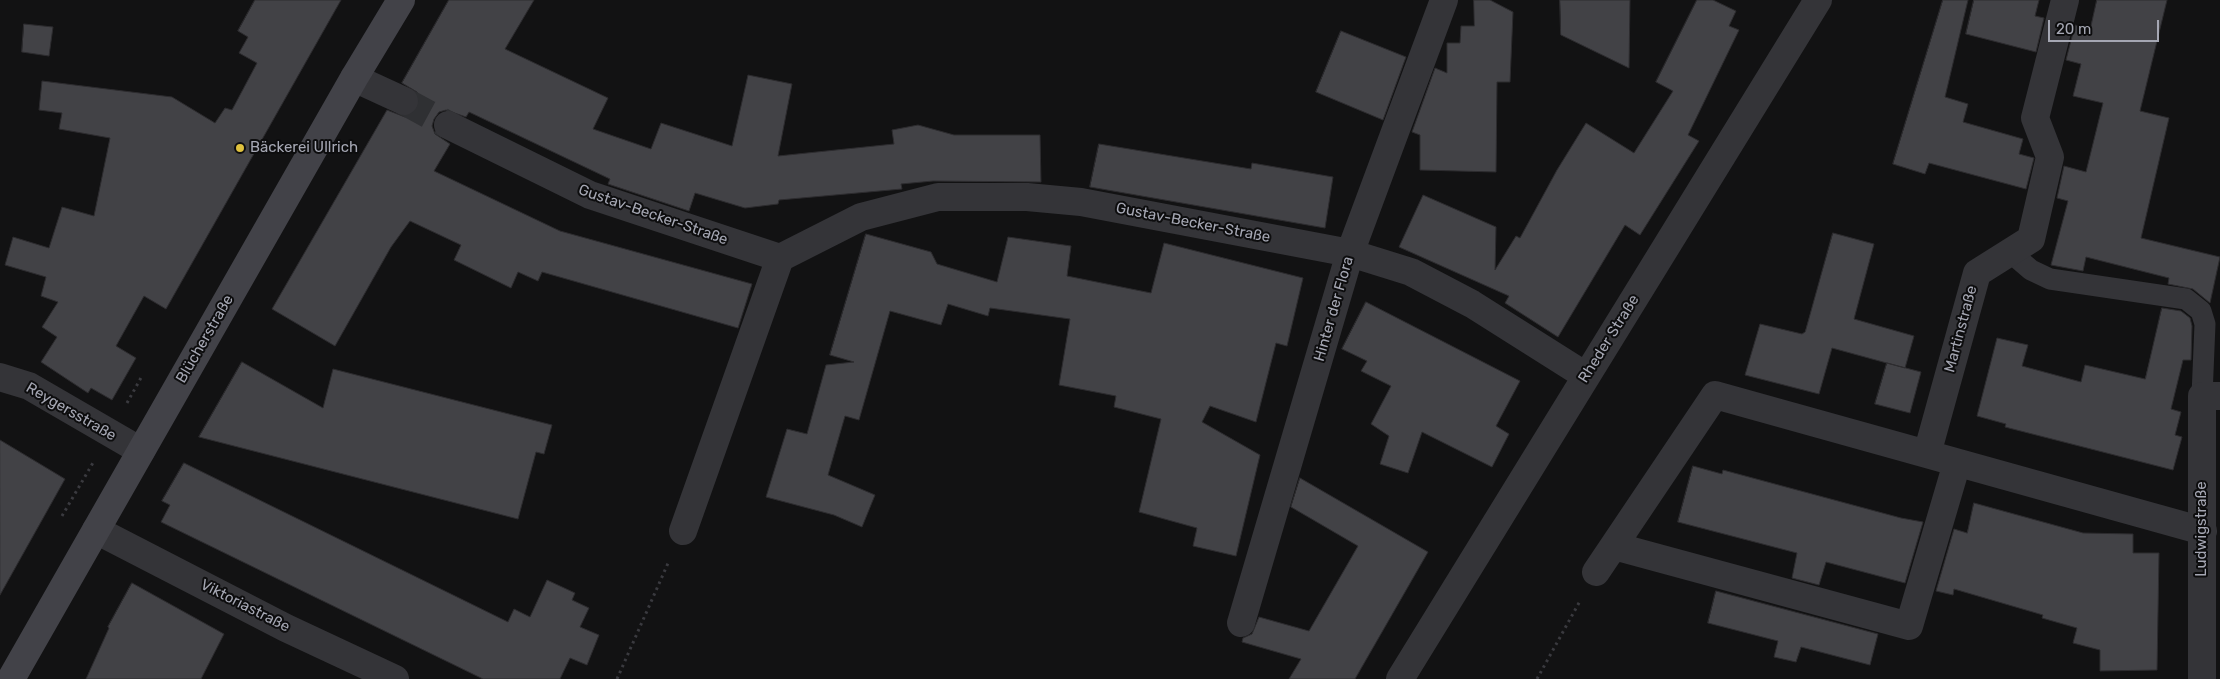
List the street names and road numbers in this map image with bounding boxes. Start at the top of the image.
street label: Gustav-Becker-Straße [576,181,730,249]
street label: Gustav-Becker-Straße [1114,199,1272,247]
street label: Hinter der Flora [1310,254,1358,364]
street label: Martinstraße [1941,284,1981,374]
street label: Blücherstraße [173,292,237,386]
street label: Rheder Straße [1575,292,1643,386]
street label: Reygersstraße [23,379,119,445]
street label: Ludwigstraße [2193,481,2211,577]
street label: Viktoriastraße [197,576,293,636]

